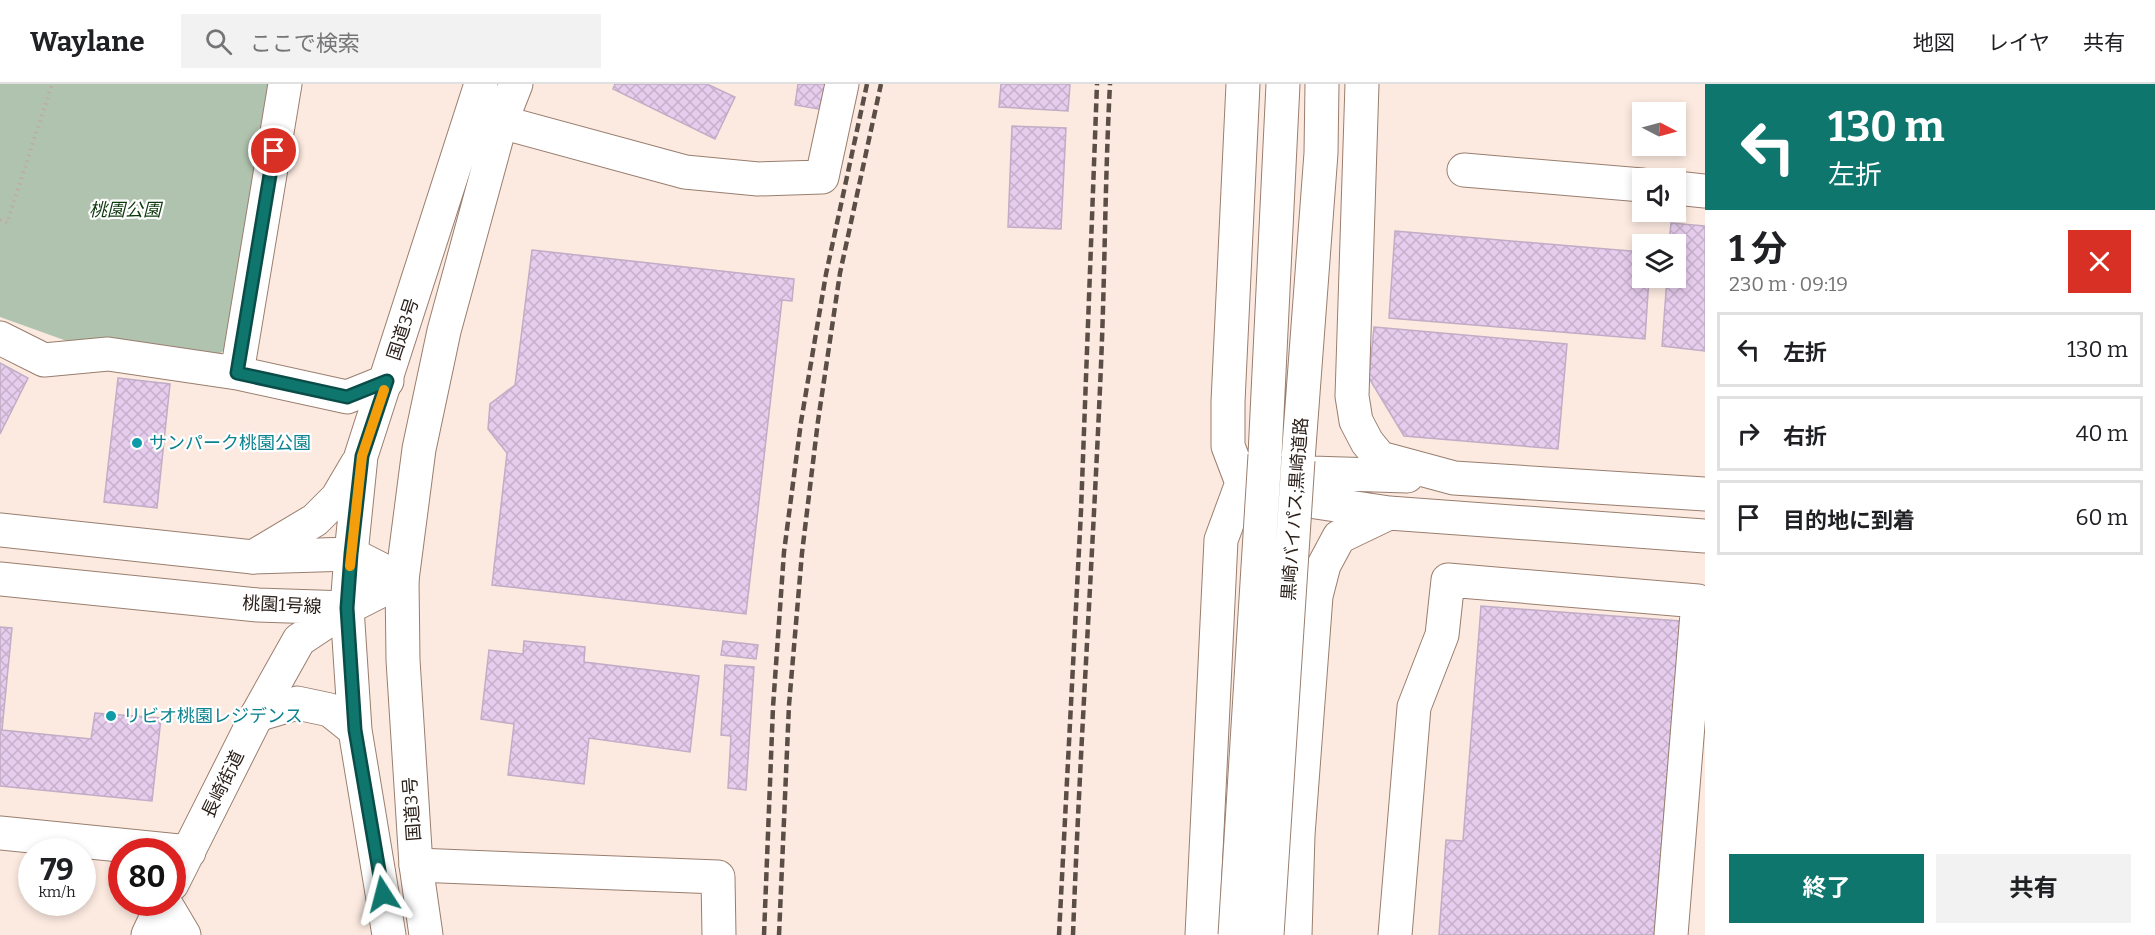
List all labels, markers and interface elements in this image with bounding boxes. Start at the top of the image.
search box [181,14,601,68]
text: Waylane [30,25,145,58]
icon: search [202,25,235,58]
text: ここで検索 [250,30,360,57]
text: 地図 [1913,30,1955,56]
text: レイヤ [1988,30,2050,56]
text: 共有 [2083,30,2125,56]
north arrow [1632,102,1686,156]
map controls [1632,102,1686,288]
text: 130 m [1828,102,1945,152]
icon: left [1729,108,1807,186]
pin [248,125,299,176]
icon: arrive [257,134,290,167]
text: 左折 [1828,159,1882,191]
button: sound [1632,168,1686,222]
park label: 桃園公園 [89,199,164,221]
text: 1 分 [1729,227,1787,271]
button: close [2068,230,2131,293]
button: layers [1632,234,1686,288]
text: 230 m · 09:19 [1729,272,1848,296]
street label: 国道3号 [383,295,423,363]
icon: left [1732,333,1765,366]
text: 130 m [2067,336,2128,363]
text: 左折 [1783,339,1827,366]
street label: 黒崎バイパス;黒崎道路 [1278,417,1312,601]
icon: right [1732,417,1765,450]
text: 40 m [2076,420,2128,447]
text: 右折 [1783,423,1827,450]
place label: サンパーク桃園公園 [149,432,311,454]
marker: サンパーク桃園公園 [130,436,144,450]
icon: arrive [1732,501,1765,534]
text: 60 m [2076,504,2128,531]
text: 目的地に到着 [1783,507,1915,534]
street label: 桃園1号線 [242,592,322,618]
place label: リビオ桃園レジデンス [123,705,303,727]
marker: リビオ桃園レジデンス [104,709,118,723]
street label: 長崎街道 [197,747,249,821]
street label: 国道3号 [399,776,425,842]
speed limit sign: 80 [108,838,186,916]
text: 79 [40,852,74,888]
button: 終了 [1729,854,1924,923]
button: 共有 [1936,854,2131,923]
position arrow [351,862,415,926]
text: km/h [38,883,76,901]

